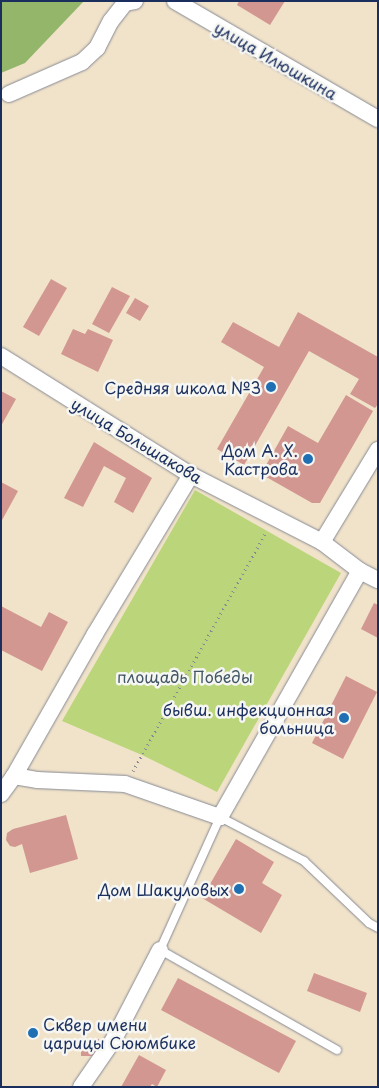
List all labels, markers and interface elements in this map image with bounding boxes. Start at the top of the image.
street label: улица Илюшкина [211,17,341,103]
place label: Средняя школа №3 [103,377,261,397]
marker: Средняя школа №3 [265,381,277,393]
street label: улица Большакова [68,393,206,487]
place label: Дом А. Х. Кастрова [222,440,298,478]
marker: Дом А. Х. Кастрова [302,453,314,465]
park label: площадь Победы [117,666,253,686]
place label: бывш. инфекционная больница [162,699,334,737]
marker: бывш. инфекционная больница [338,712,350,724]
place label: Дом Шакуловых [97,879,229,899]
marker: Дом Шакуловых [233,883,245,895]
place label: Cквер имени царицы Сююмбике [43,1014,196,1052]
marker: Cквер имени царицы Сююмбике [27,1027,39,1039]

